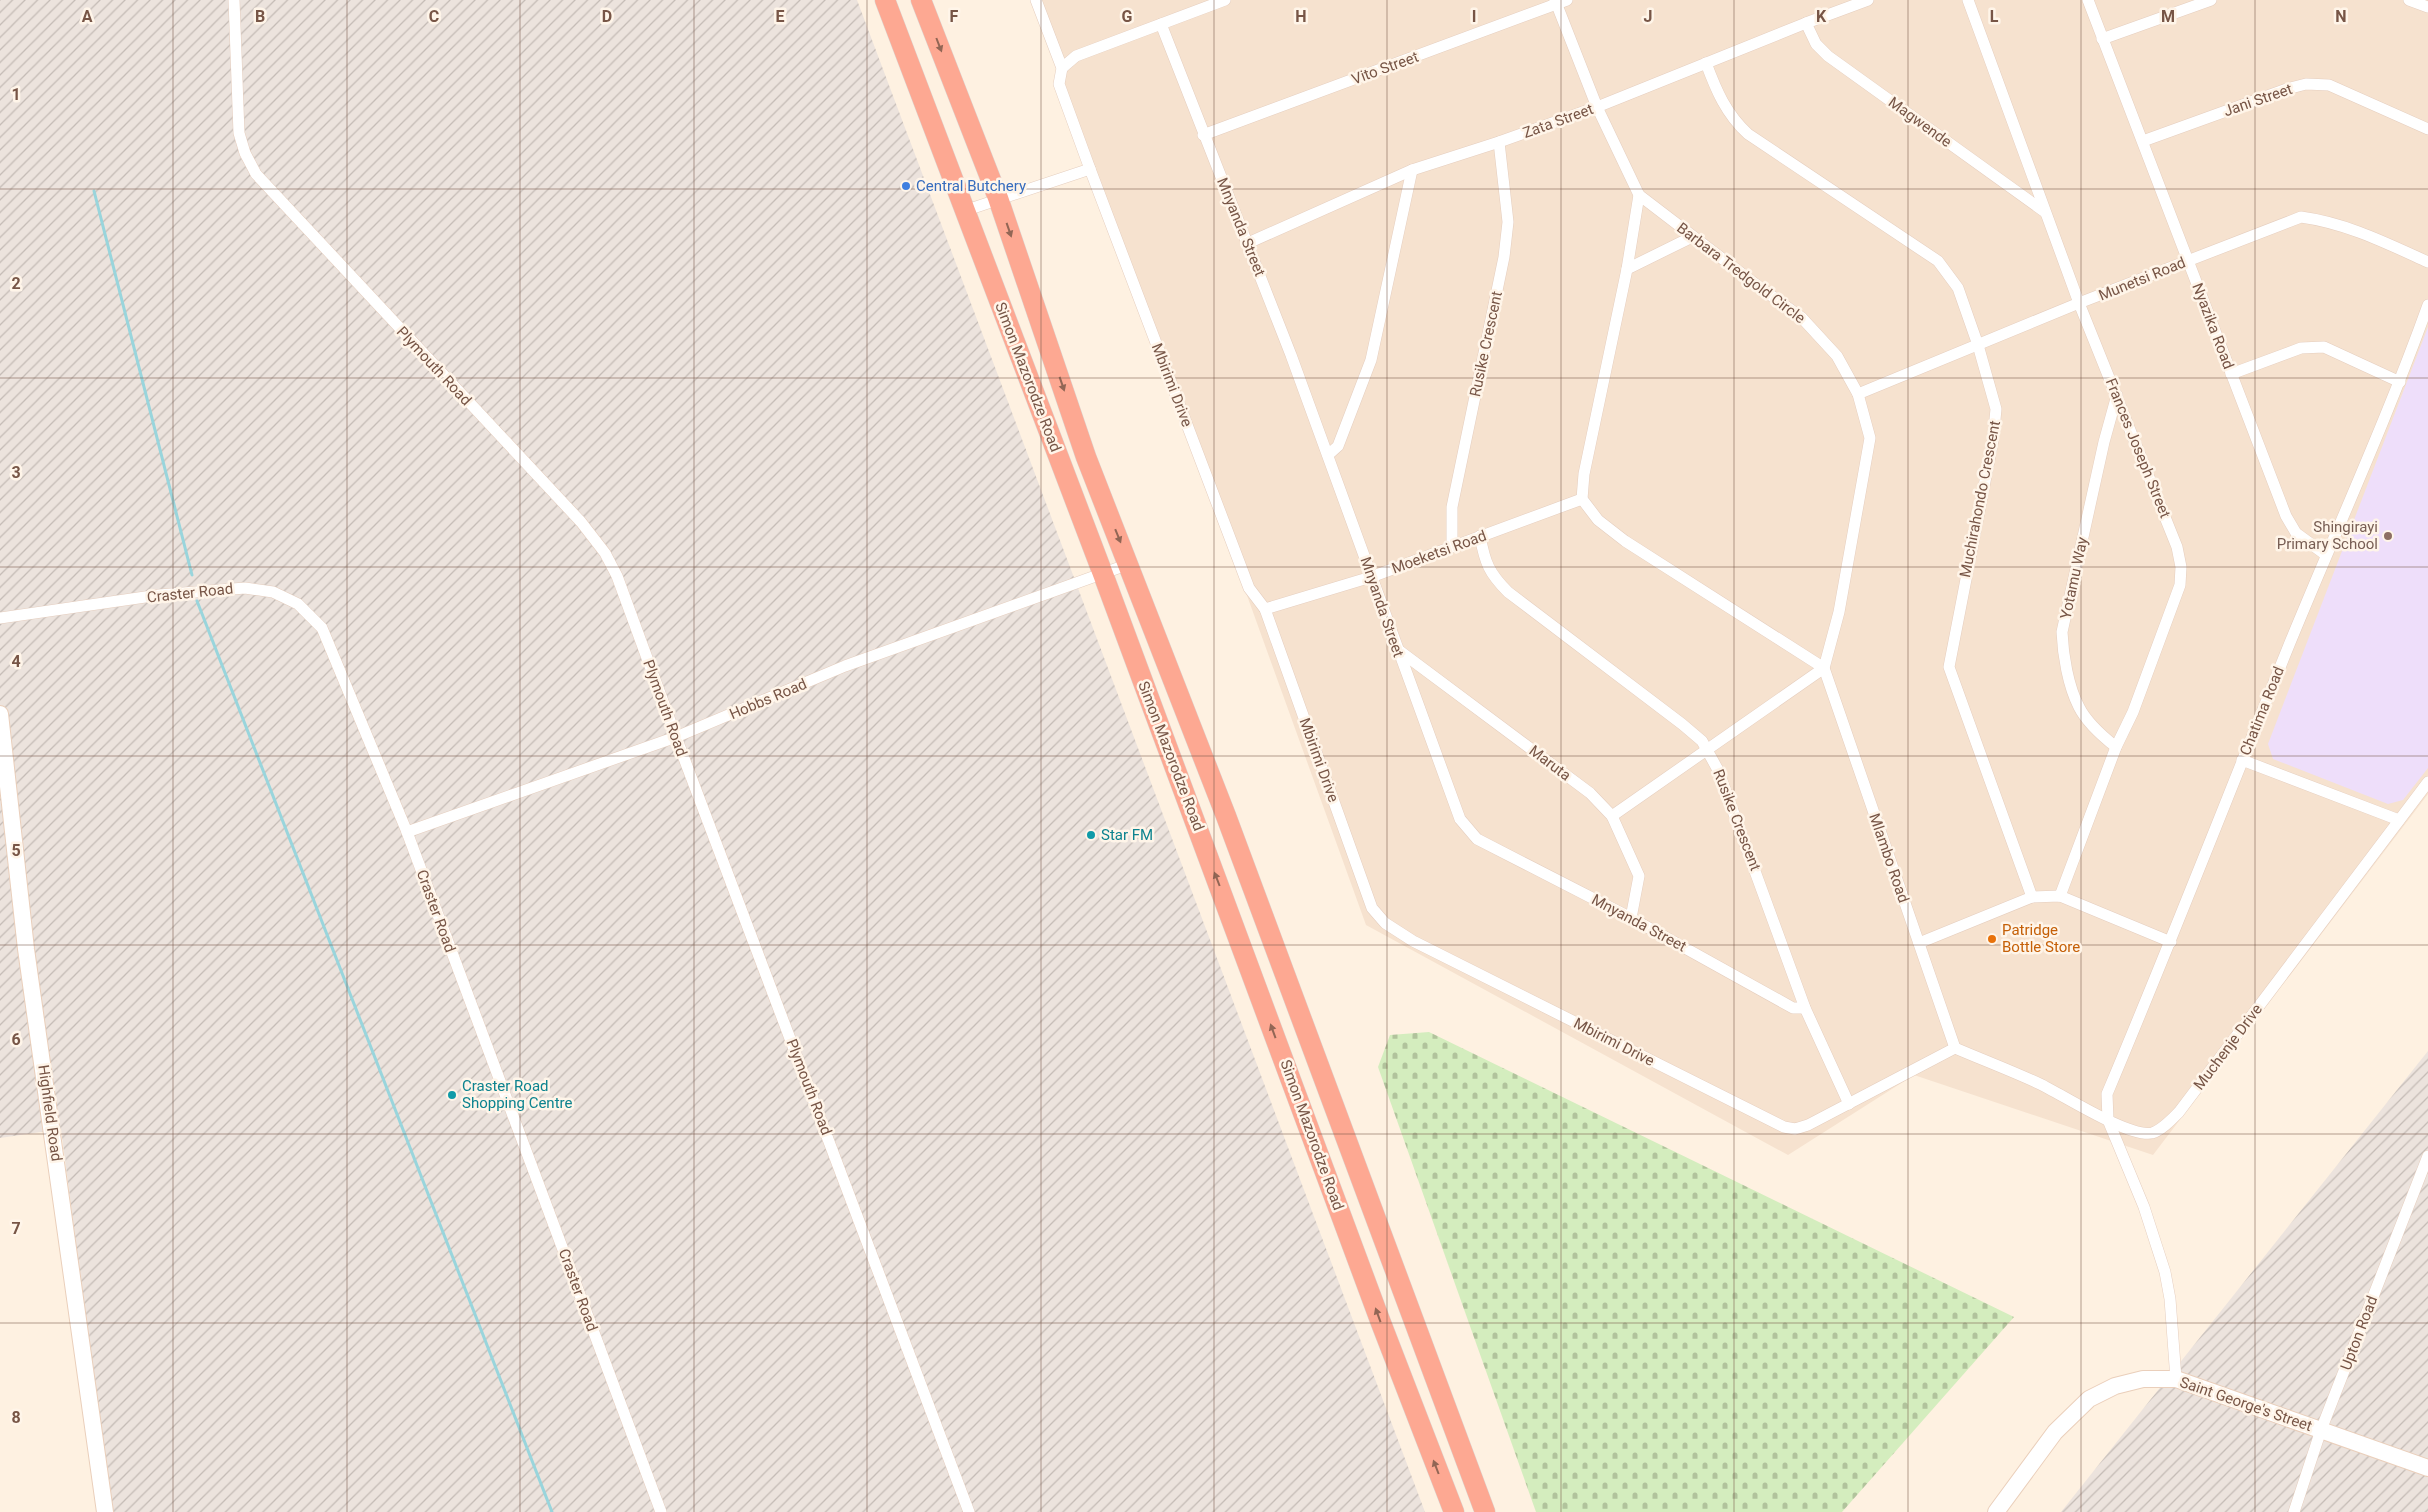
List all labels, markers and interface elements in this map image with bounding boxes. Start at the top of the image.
text: A [82,7,93,26]
text: B [255,7,265,26]
text: C [429,7,439,26]
text: D [602,7,612,26]
text: E [776,7,785,26]
text: F [950,7,959,26]
text: G [1122,7,1133,26]
text: H [1295,7,1307,26]
text: I [1472,7,1476,26]
text: J [1644,7,1652,26]
text: K [1816,7,1827,26]
text: L [1990,7,1999,26]
text: M [2161,7,2175,26]
text: N [2335,7,2347,26]
one-way arrow [936,38,943,53]
street label: Vito Street [1349,48,1421,88]
street label: Jani Street [2221,80,2295,120]
text: 1 [11,85,21,104]
street label: Magwende [1885,93,1955,151]
street label: Zata Street [1520,100,1596,142]
street label: Mnyanda Street [1213,175,1269,279]
place label: Central Butchery [916,177,1026,195]
marker: Central Butchery [900,180,912,192]
street label: Barbara Tredgold Circle [1673,219,1809,327]
one-way arrow [1005,223,1013,238]
street label: Munetsi Road [2096,253,2188,305]
text: 2 [11,274,21,293]
street label: Nyazika Road [2188,280,2238,372]
street label: Rusike Crescent [1466,289,1506,398]
street label: Simon Mazorodze Road [991,300,1065,454]
street label: Plymouth Road [393,323,475,409]
street label: Mbirimi Drive [1148,341,1196,429]
street label: Frances Joseph Street [2102,376,2174,521]
one-way arrow [1058,377,1066,392]
street label: Muchirahondo Crescent [1956,419,2004,579]
text: 3 [11,463,21,482]
place label: Shingirayi Primary School [2277,518,2378,553]
street label: Moeketsi Road [1389,527,1489,577]
one-way arrow [1114,529,1122,544]
marker: Shingirayi Primary School [2382,530,2394,542]
street label: Yotamu Way [2057,535,2091,621]
street label: Mnyanda Street [1356,555,1408,660]
street label: Craster Road [146,580,234,606]
text: 4 [11,652,21,671]
street label: Plymouth Road [639,657,691,759]
street label: Chatima Road [2236,664,2288,758]
street label: Hobbs Road [727,675,809,723]
street label: Simon Mazorodze Road [1134,679,1208,833]
street label: Mbirimi Drive [1295,716,1343,805]
street label: Maruta [1526,741,1574,785]
street label: Rusike Crescent [1709,767,1765,873]
street label: Mlambo Road [1865,811,1913,905]
place label: Star FM [1101,826,1153,844]
marker: Star FM [1085,829,1097,841]
text: 5 [11,841,21,860]
street label: Craster Road [413,867,459,955]
one-way arrow [1213,871,1221,886]
street label: Mnyanda Street [1589,890,1690,956]
place label: Patridge Bottle Store [2002,921,2080,956]
marker: Patridge Bottle Store [1986,933,1998,945]
street label: Muchenje Drive [2190,1001,2266,1093]
street label: Mbirimi Drive [1571,1014,1657,1070]
one-way arrow [1269,1023,1277,1038]
text: 6 [11,1030,21,1049]
street label: Plymouth Road [782,1036,836,1138]
street label: Simon Mazorodze Road [1276,1057,1348,1213]
street label: Highfield Road [34,1063,66,1163]
place label: Craster Road Shopping Centre [462,1077,572,1112]
marker: Craster Road Shopping Centre [446,1089,458,1101]
text: 7 [11,1219,21,1238]
street label: Craster Road [555,1246,601,1334]
street label: Upton Road [2337,1293,2381,1373]
one-way arrow [1374,1307,1382,1322]
street label: Saint George's Street [2178,1373,2315,1435]
text: 8 [11,1408,21,1427]
one-way arrow [1432,1459,1440,1474]

